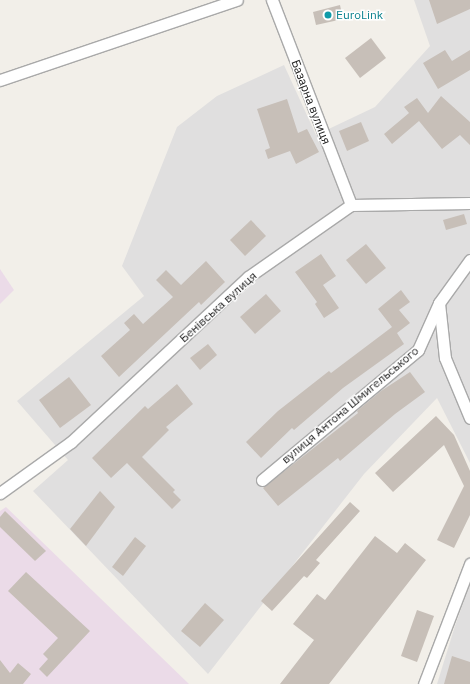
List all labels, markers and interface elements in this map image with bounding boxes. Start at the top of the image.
place label: EuroLink [336,8,383,22]
marker: EuroLink [323,10,333,20]
street label: Базарна вулиця [288,58,334,146]
street label: Бенівська вулиця [176,269,260,345]
street label: вулиця Антона Шмигельського [279,343,421,467]

